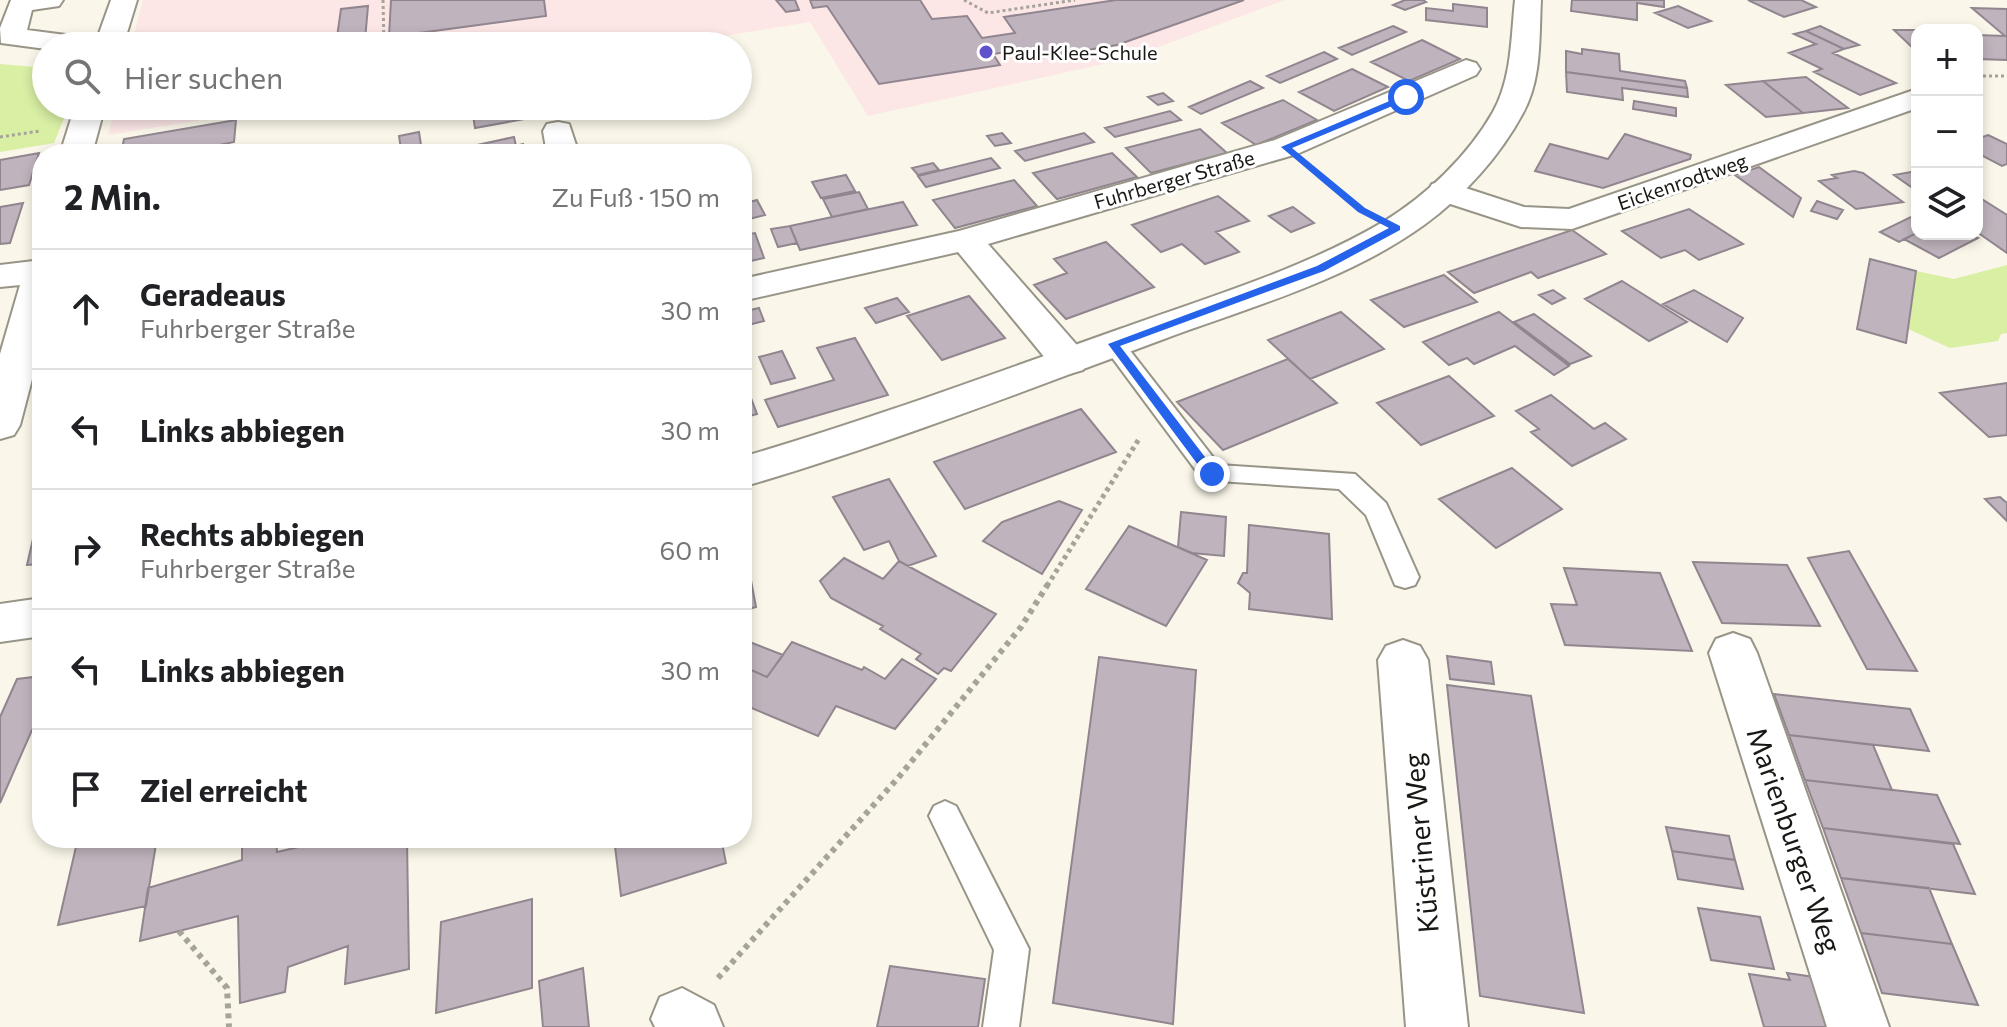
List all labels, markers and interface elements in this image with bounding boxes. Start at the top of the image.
map controls [1911,24,1983,240]
button: + [1911,24,1983,96]
search box [32,32,752,120]
place label: Paul-Klee-Schule [1002,40,1158,64]
marker: Paul-Klee-Schule [977,43,995,61]
icon: search [60,54,104,98]
text: Hier suchen [124,58,283,95]
route start [1388,79,1424,115]
button: − [1911,96,1983,168]
street label: Fuhrberger Straße [1091,145,1257,213]
street label: Eickenrodtweg [1614,148,1750,214]
button: layers [1911,168,1983,240]
text: 2 Min. [64,175,161,217]
text: Zu Fuß · 150 m [551,181,720,212]
text: Geradeaus [140,275,286,312]
icon: ahead [64,287,108,331]
text: 30 m [661,294,720,325]
text: Fuhrberger Straße [140,312,356,343]
icon: left [64,407,108,451]
text: Links abbiegen [140,411,345,448]
text: 30 m [661,414,720,445]
route end [1194,456,1230,492]
text: Rechts abbiegen [140,515,365,552]
icon: right [64,527,108,571]
text: 60 m [660,534,720,565]
text: Fuhrberger Straße [140,552,356,583]
icon: left [64,647,108,691]
text: Links abbiegen [140,651,345,688]
text: 30 m [661,654,720,685]
street label: Marienburger Weg [1740,723,1850,957]
street label: Küstriner Weg [1395,752,1445,934]
icon: arrive [64,767,108,811]
text: Ziel erreicht [140,771,308,808]

